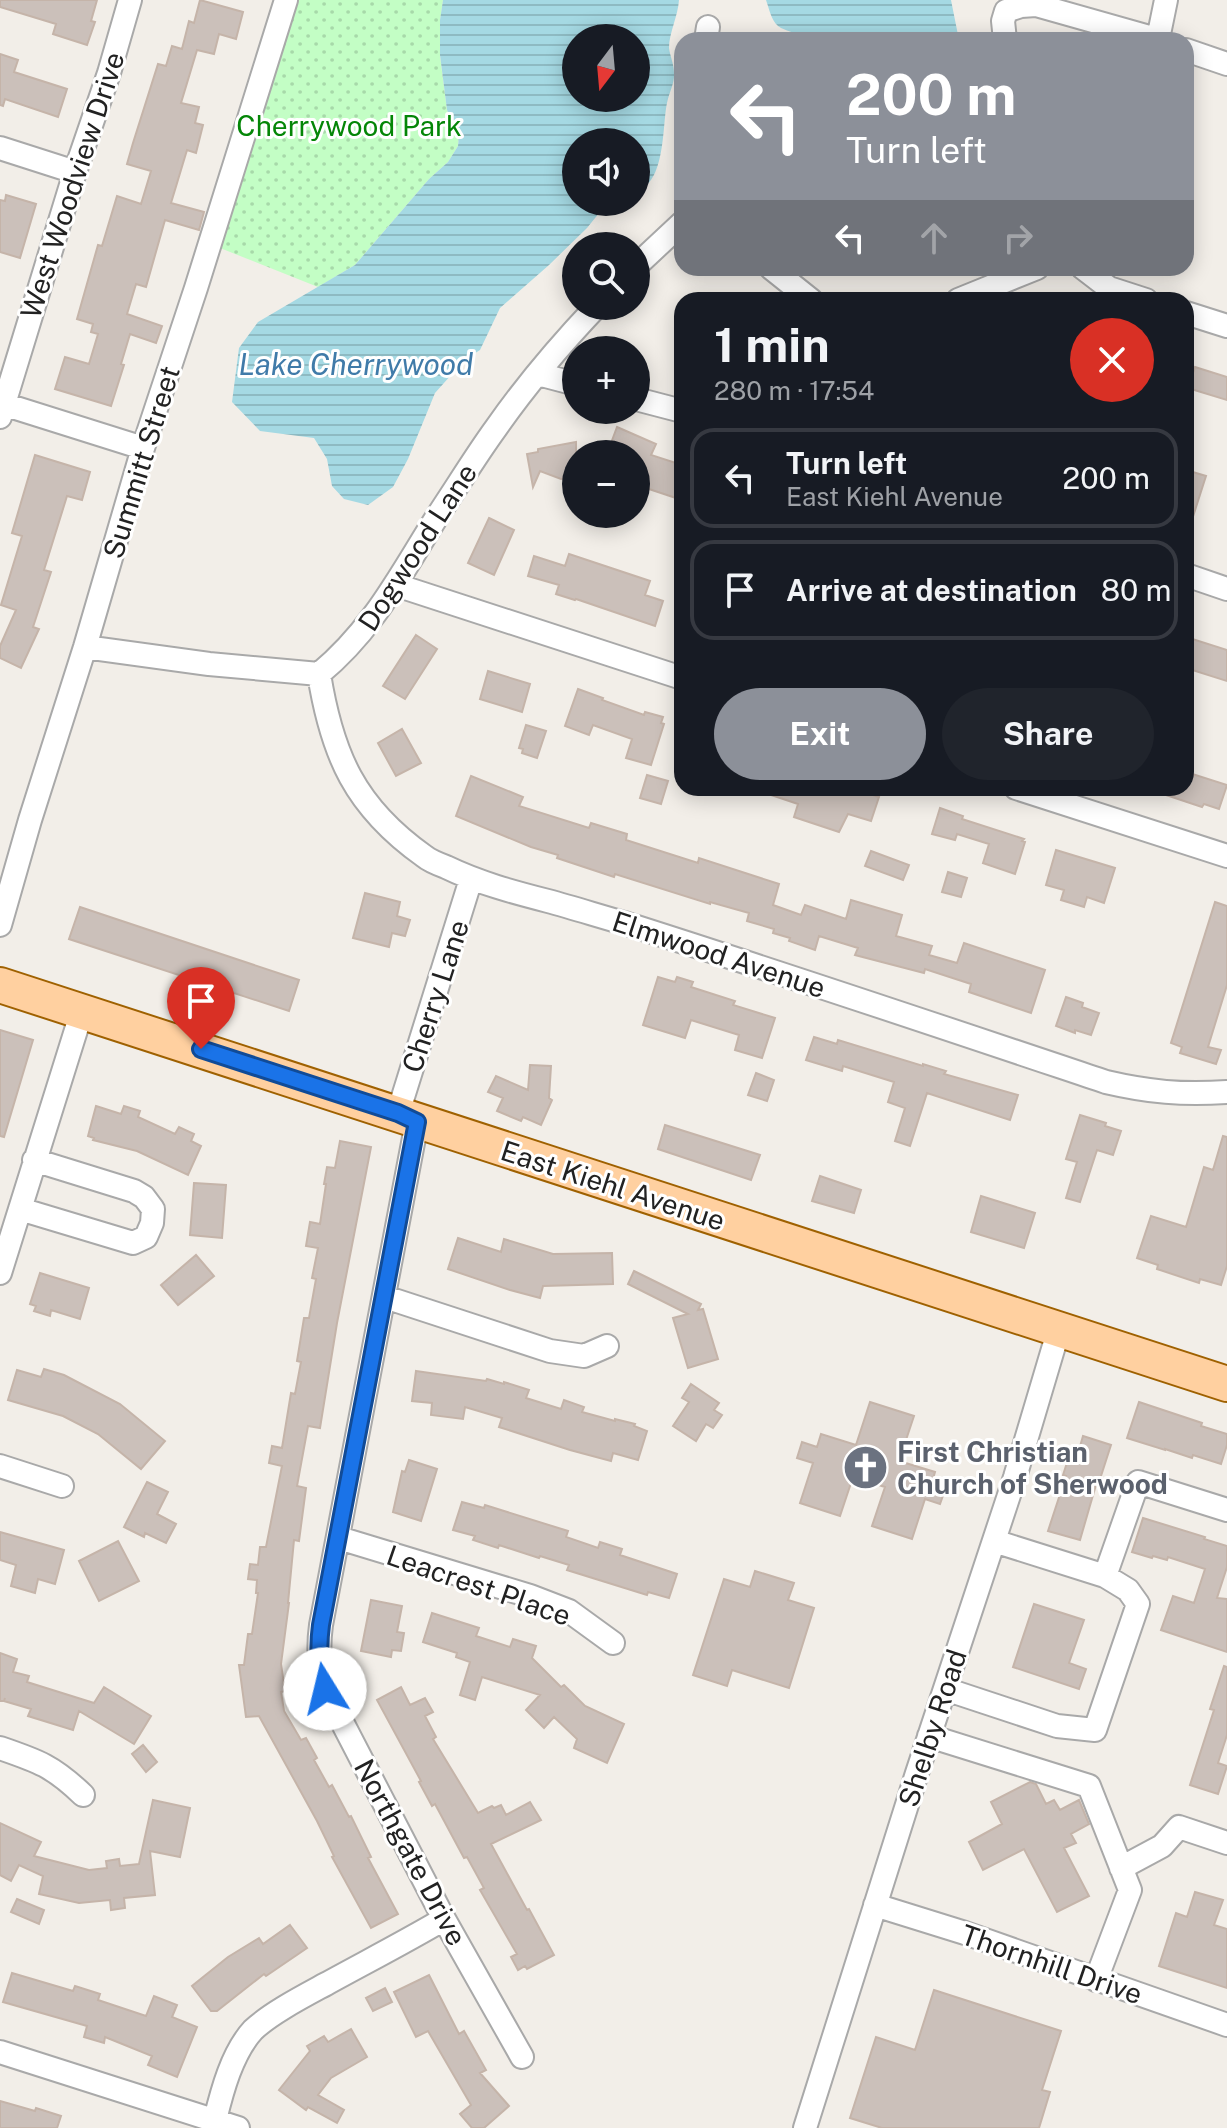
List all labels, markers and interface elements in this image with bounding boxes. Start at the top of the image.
north arrow [562,24,650,112]
map controls [562,24,650,528]
street label: West Woodview Drive [13,48,131,322]
text: 200 m [846,62,1016,128]
icon: left [714,64,818,168]
park label: Cherrywood Park [236,109,462,142]
button: sound [562,128,650,216]
text: Turn left [846,129,987,171]
icon: left [828,216,872,260]
icon: ahead [912,216,956,260]
icon: right [996,216,1040,260]
button: search [562,232,650,320]
text: 1 min [714,316,830,373]
button: close [1070,318,1154,402]
button: + [562,336,650,424]
water label: Lake Cherrywood [239,346,473,382]
street label: Summitt Street [96,362,186,562]
text: 280 m · 17:54 [714,375,874,406]
button: − [562,440,650,528]
text: Turn left [786,445,907,481]
icon: left [718,456,762,500]
street label: Dogwood Lane [351,457,483,637]
text: 200 m [1062,460,1150,496]
text: East Kiehl Avenue [786,481,1003,512]
icon: arrive [718,568,762,612]
text: Arrive at destination [786,572,1077,608]
text: 80 m [1101,572,1172,608]
button: Exit [714,688,926,780]
button: Share [942,688,1154,780]
street label: Elmwood Avenue [608,904,830,1004]
street label: Cherry Lane [395,916,475,1076]
pin [167,967,235,1049]
icon: arrive [179,979,223,1023]
street label: East Kiehl Avenue [497,1133,729,1237]
place label: First Christian Church of Sherwood [897,1435,1168,1500]
church icon: First Christian Church of Sherwood [842,1443,890,1491]
street label: Leacrest Place [383,1538,575,1632]
street label: Shelby Road [891,1645,973,1811]
position arrow [283,1647,367,1731]
street label: Northgate Drive [348,1753,474,1951]
street label: Thornhill Drive [957,1918,1147,2010]

